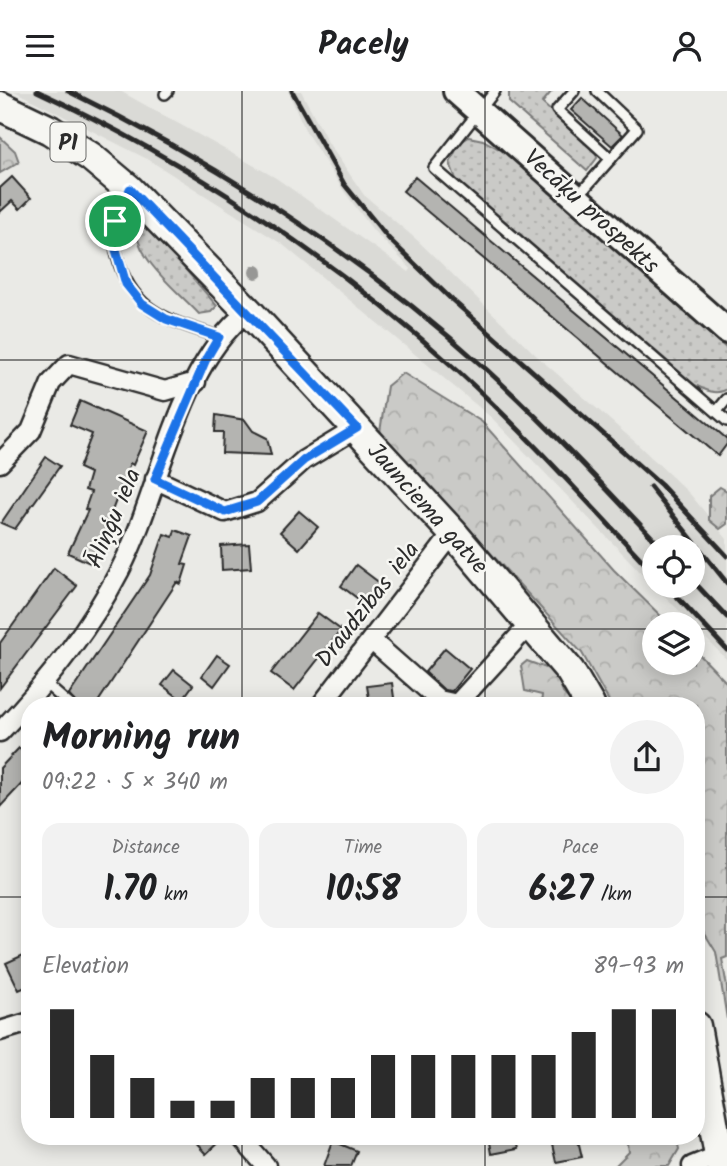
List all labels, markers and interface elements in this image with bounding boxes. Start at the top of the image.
text: Pacely [318,20,409,71]
icon: menu [21,27,59,65]
icon: person [668,27,706,65]
road number: P1 [50,123,86,161]
street label: Vecāķu prospekts [514,140,668,284]
pin [85,191,145,251]
icon: arrive [96,202,134,240]
street label: Jaunciema gatve [357,434,497,584]
street label: Āliņģu iela [76,463,153,575]
street label: Draudzības iela [306,533,430,677]
map controls [642,535,705,675]
button: locate [642,535,705,598]
button: layers [642,612,705,675]
text: Morning run [42,709,240,769]
button: share [610,720,684,794]
text: 09:22 · 5 × 340 m [42,765,228,801]
text: Distance [112,833,180,863]
text: Time [344,833,382,863]
text: Pace [562,833,598,863]
text: 1.70 [103,863,157,919]
text: 10:58 [325,863,401,919]
text: 6:27 [529,863,593,919]
text: km [157,880,188,910]
text: /km [593,880,632,910]
text: Elevation [42,949,129,985]
text: 89–93 m [593,949,684,985]

